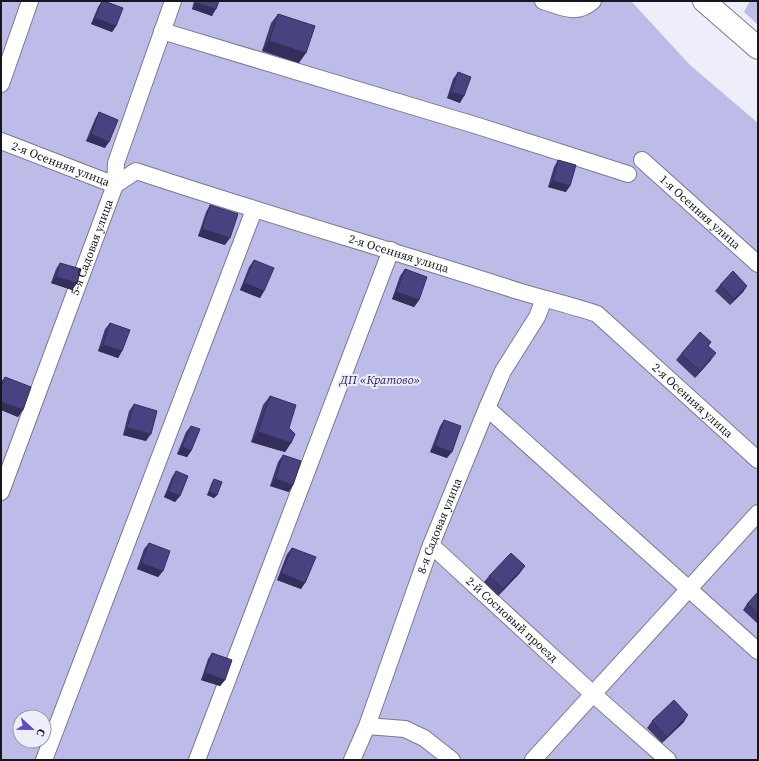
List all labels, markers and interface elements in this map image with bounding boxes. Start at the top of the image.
street label: 2-я Осенняя улица [9,138,113,191]
street label: 1-я Осенняя улица [656,171,745,253]
street label: 5-я Садовая улица [67,196,117,298]
street label: 2-я Осенняя улица [347,231,452,277]
street label: 2-я Осенняя улица [649,360,737,442]
park label: ДП «Кратово» [339,372,420,388]
street label: 8-я Садовая улица [414,475,466,576]
street label: 2-й Сосновый проезд [463,573,561,666]
north arrow [12,709,52,749]
text: С [33,727,49,739]

